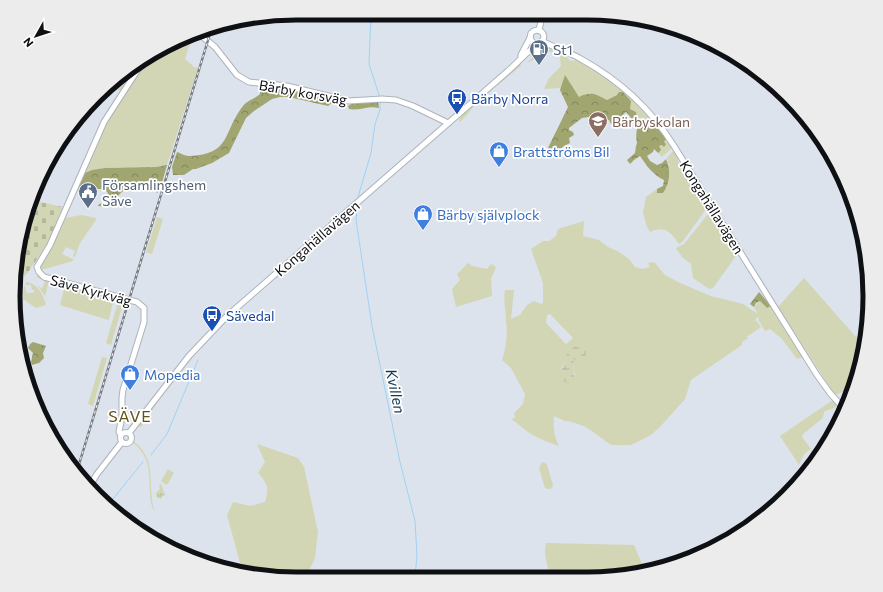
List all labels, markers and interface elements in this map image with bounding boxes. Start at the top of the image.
north arrow [16,16,56,56]
text: N [20,35,35,50]
fuel station icon: St1 [528,38,550,66]
place label: St1 [553,41,573,58]
street label: Bärby korsväg [258,76,349,108]
bus stop icon: Bärby Norra [446,87,468,115]
place label: Bärby Norra [471,90,548,107]
school or university icon: Bärbyskolan [587,110,609,138]
place label: Bärbyskolan [612,113,690,130]
shop icon: Brattströms Bil [488,140,510,168]
place label: Brattströms Bil [513,143,610,160]
street label: Kongahällavägen [676,157,748,257]
place label: Församlingshem Säve [102,176,206,209]
public building icon: Församlingshem Säve [77,181,99,209]
street label: Kongahällavägen [271,197,363,279]
shop icon: Bärby självplock [412,203,434,231]
place label: Bärby självplock [437,206,540,223]
street label: Säve Kyrkväg [48,271,134,309]
bus stop icon: Sävedal [201,304,223,332]
place label: Sävedal [226,307,275,324]
shop icon: Mopedia [119,363,141,391]
place label: Mopedia [144,366,200,383]
water label: Kvillen [383,367,409,415]
district label: SÄVE [108,406,152,425]

